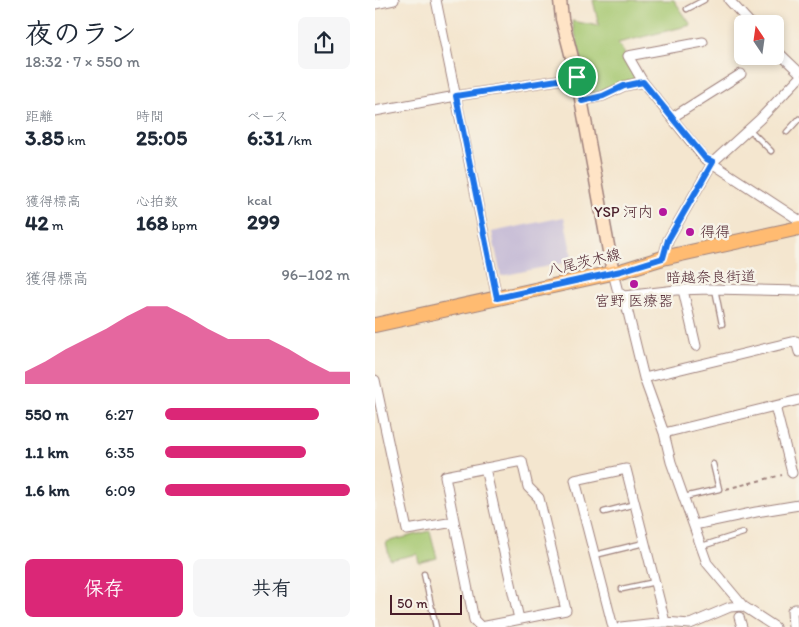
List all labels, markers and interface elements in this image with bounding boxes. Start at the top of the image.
north arrow [734,15,784,65]
map controls [734,15,784,65]
text: 夜のラン [25,16,137,50]
button: share [298,17,350,69]
text: 18:32 · 7 × 550 m [25,52,140,71]
pin [556,56,598,98]
icon: arrive [563,63,591,91]
text: 距離 [25,108,53,125]
text: 時間 [136,108,164,125]
text: ペース [247,108,288,125]
text: 3.85 [25,125,64,150]
text: 25:05 [136,125,187,150]
text: 6:31 [247,125,284,150]
text: km [64,132,86,149]
text: /km [284,132,312,149]
text: kcal [247,192,272,209]
text: 獲得標高 [25,193,81,210]
text: 心拍数 [136,193,178,210]
place label: YSP 河内 [594,203,653,221]
marker: YSP 河内 [657,206,669,218]
text: 299 [247,209,280,234]
text: 42 [25,210,49,235]
text: 168 [136,210,168,235]
text: m [49,217,64,234]
text: bpm [168,217,198,234]
place label: 得得 [700,223,730,241]
marker: 得得 [684,226,696,238]
street label: 八尾茨木線 [545,245,623,279]
text: 96–102 m [281,265,350,284]
street label: 暗越奈良街道 [666,267,756,287]
text: 獲得標高 [25,269,89,288]
marker: 宮野 医療器 [628,278,640,290]
place label: 宮野 医療器 [595,292,673,310]
text: 550 m [25,405,69,424]
text: 6:27 [105,405,134,424]
text: 1.1 km [25,443,69,462]
text: 6:35 [105,443,135,462]
text: 1.6 km [25,481,70,500]
text: 6:09 [105,481,136,500]
button: 保存 [25,559,183,617]
button: 共有 [193,559,350,617]
scale bar [390,592,463,615]
text: 50 m [397,595,428,612]

